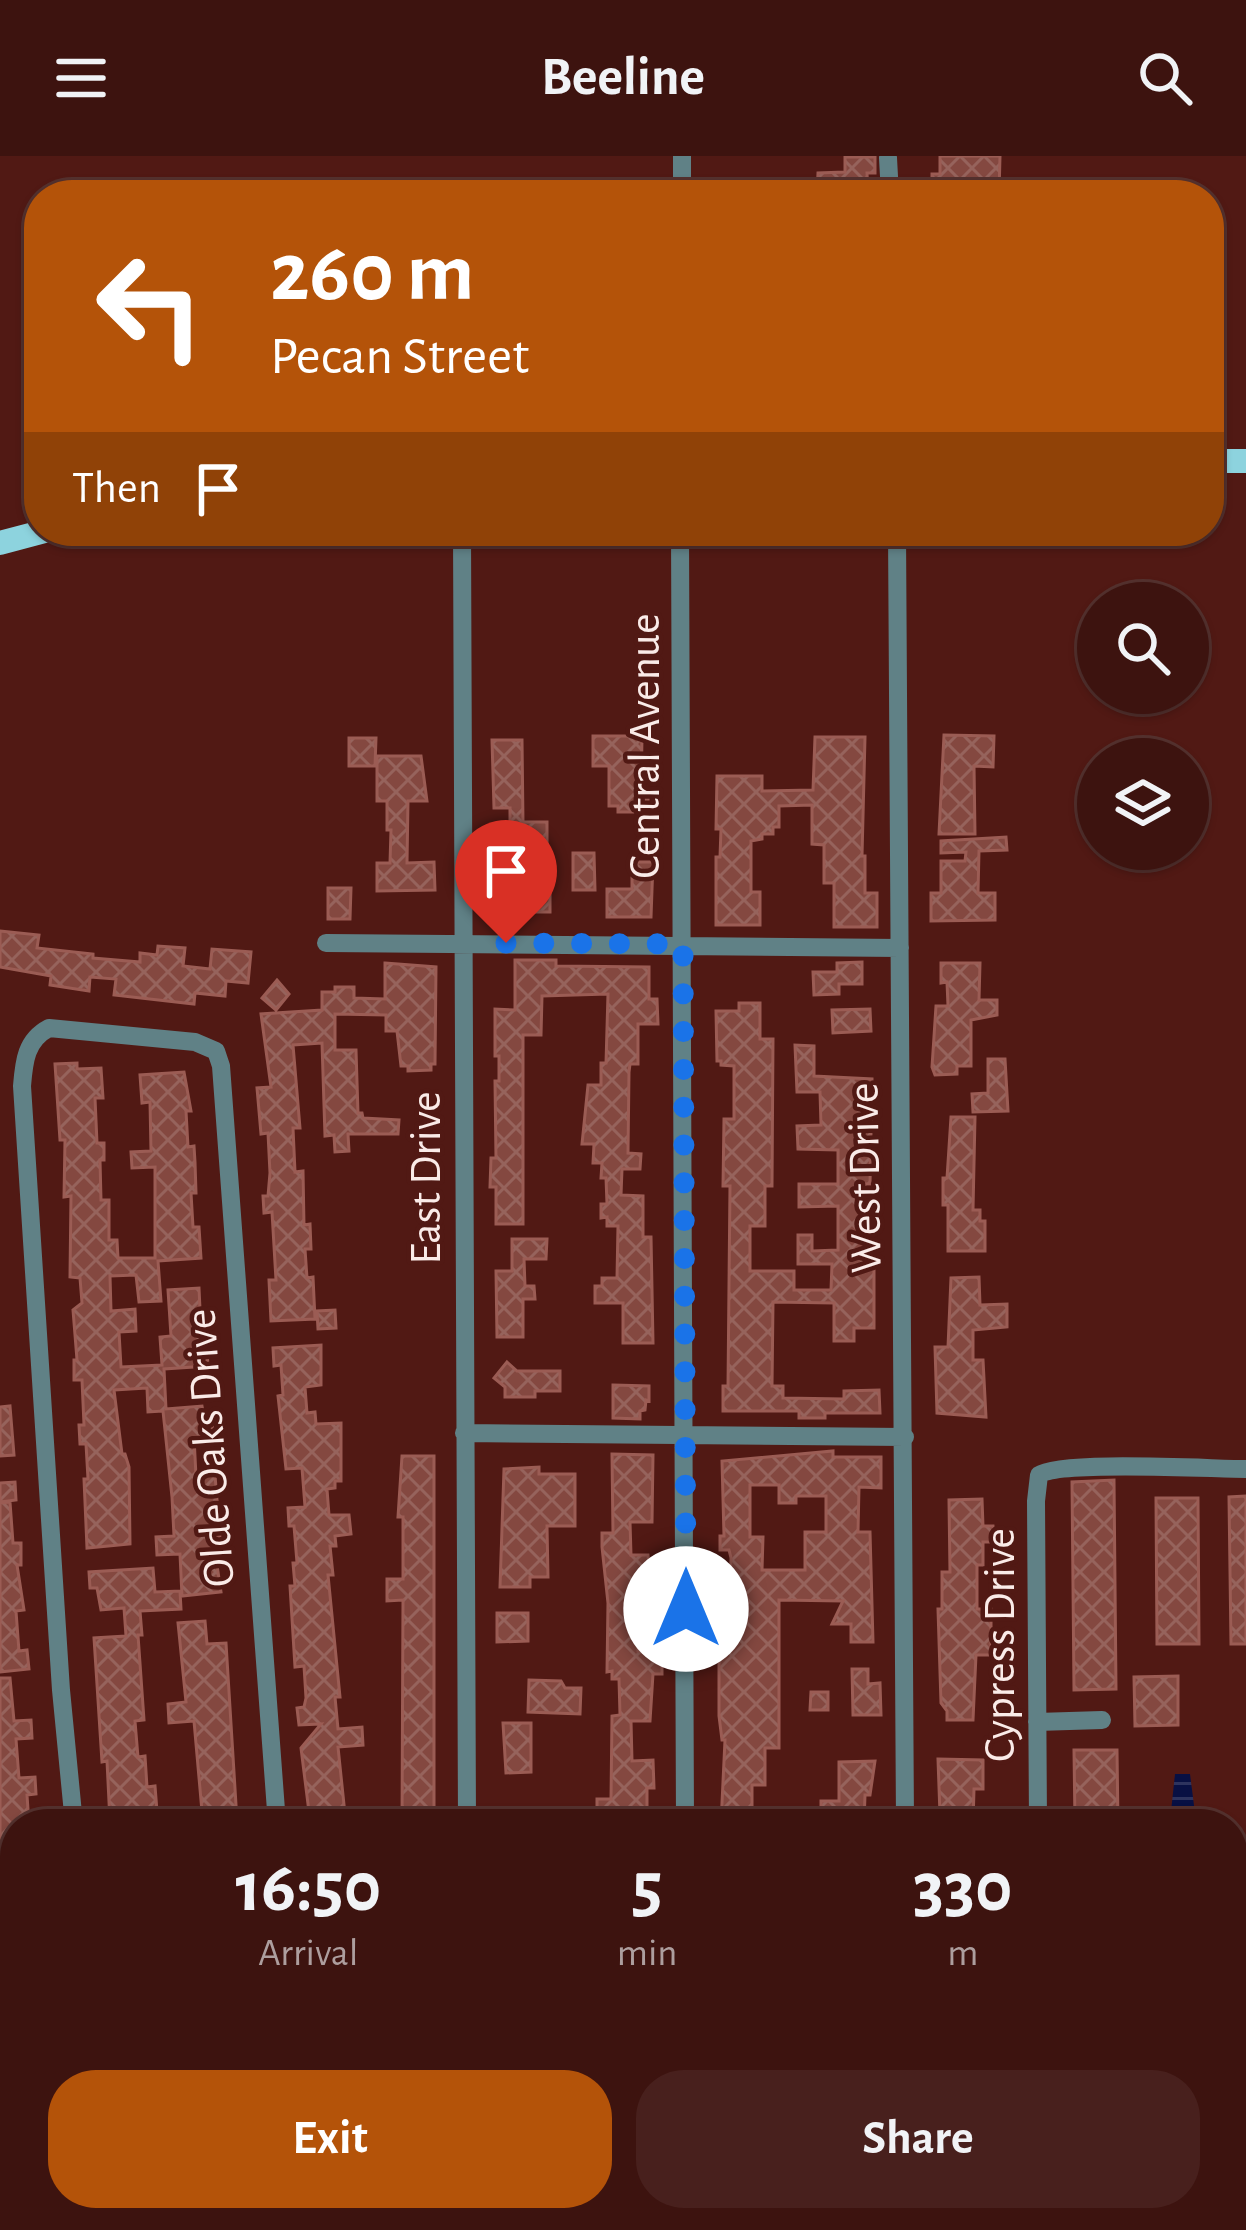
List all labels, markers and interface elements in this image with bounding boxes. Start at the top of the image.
icon: menu [48,45,114,111]
icon: search [1132,45,1198,111]
text: Beeline [541,51,705,105]
icon: left [72,228,228,384]
text: 260 m [270,232,474,316]
text: Pecan Street [270,330,529,384]
icon: arrive [185,456,251,522]
text: Then [72,466,161,511]
map controls [1077,582,1209,870]
button: search [1077,582,1209,714]
street label: Central Avenue [623,613,668,879]
button: layers [1077,738,1209,870]
pin [455,820,557,943]
icon: arrive [473,838,539,904]
street label: West Drive [841,1082,890,1274]
street label: East Drive [404,1091,449,1265]
street label: Olde Oaks Drive [178,1307,243,1588]
street label: Cypress Drive [978,1528,1023,1762]
position arrow [623,1546,749,1672]
text: 16:50 [235,1852,381,1924]
text: 5 [632,1852,663,1924]
text: 330 [913,1852,1013,1924]
text: Arrival [258,1934,359,1973]
text: min [617,1934,677,1973]
text: m [947,1934,978,1973]
button: Exit [48,2070,612,2208]
button: Share [636,2070,1200,2208]

